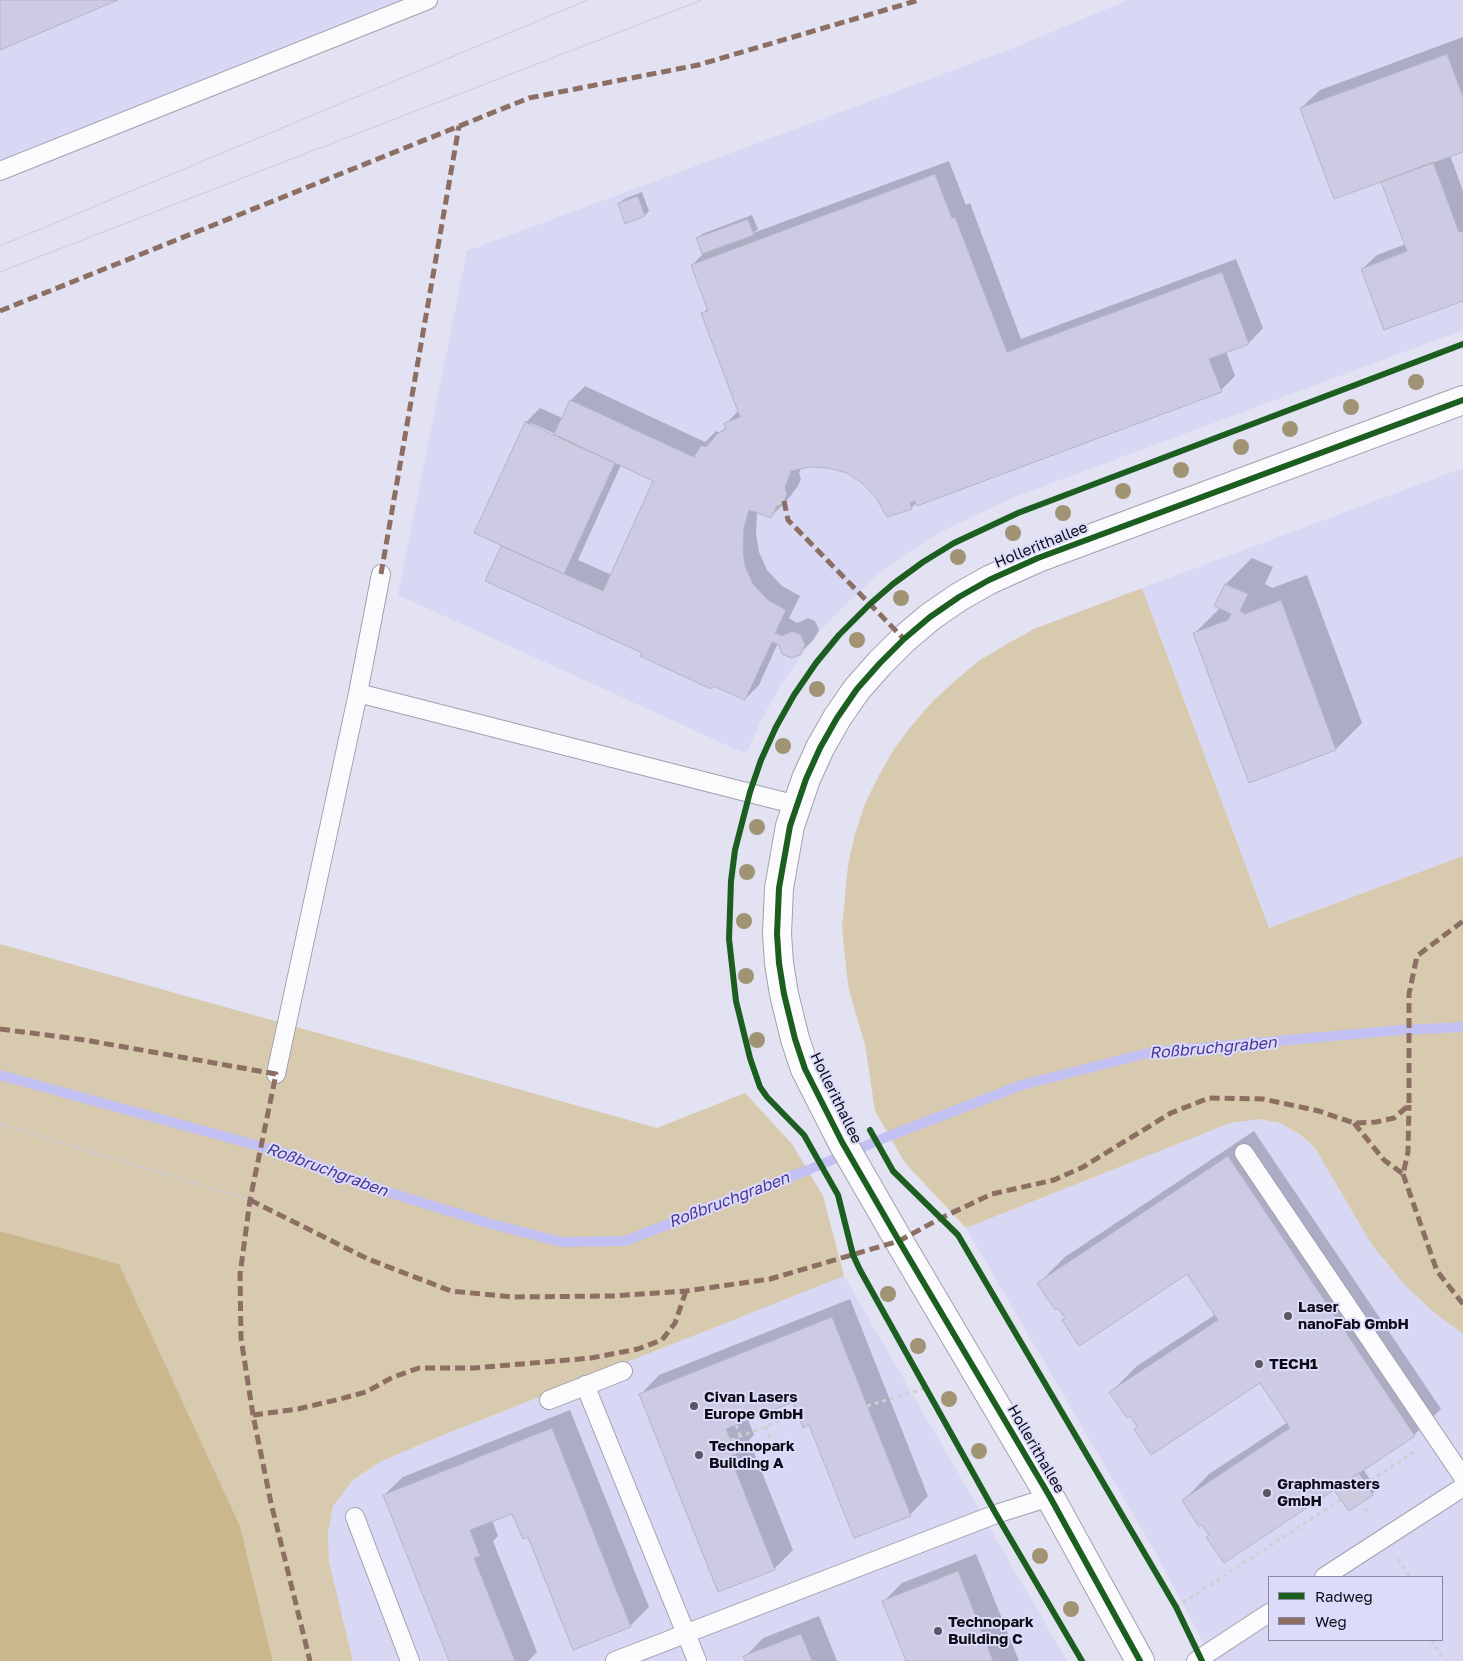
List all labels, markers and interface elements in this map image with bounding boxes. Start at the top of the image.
street label: Hollerithallee [992,518,1090,572]
water label: Roßbruchgraben [1148,1033,1278,1063]
street label: Hollerithallee [806,1050,866,1146]
water label: Roßbruchgraben [264,1139,390,1201]
water label: Roßbruchgraben [666,1168,792,1232]
place label: Laser nanoFab GmbH [1298,1298,1409,1333]
marker: Laser nanoFab GmbH [1282,1310,1294,1322]
place label: TECH1 [1269,1355,1318,1373]
marker: TECH1 [1253,1358,1265,1370]
place label: Civan Lasers Europe GmbH [704,1388,804,1423]
marker: Civan Lasers Europe GmbH [688,1400,700,1412]
street label: Hollerithallee [1003,1402,1069,1496]
place label: Technopark Building A [709,1437,795,1472]
marker: Technopark Building A [693,1449,705,1461]
place label: Graphmasters GmbH [1277,1475,1380,1510]
marker: Graphmasters GmbH [1261,1487,1273,1499]
legend [1268,1576,1443,1641]
text: Radweg [1315,1587,1373,1605]
text: Weg [1315,1612,1347,1630]
place label: Technopark Building C [948,1613,1034,1648]
marker: Technopark Building C [932,1625,944,1637]

